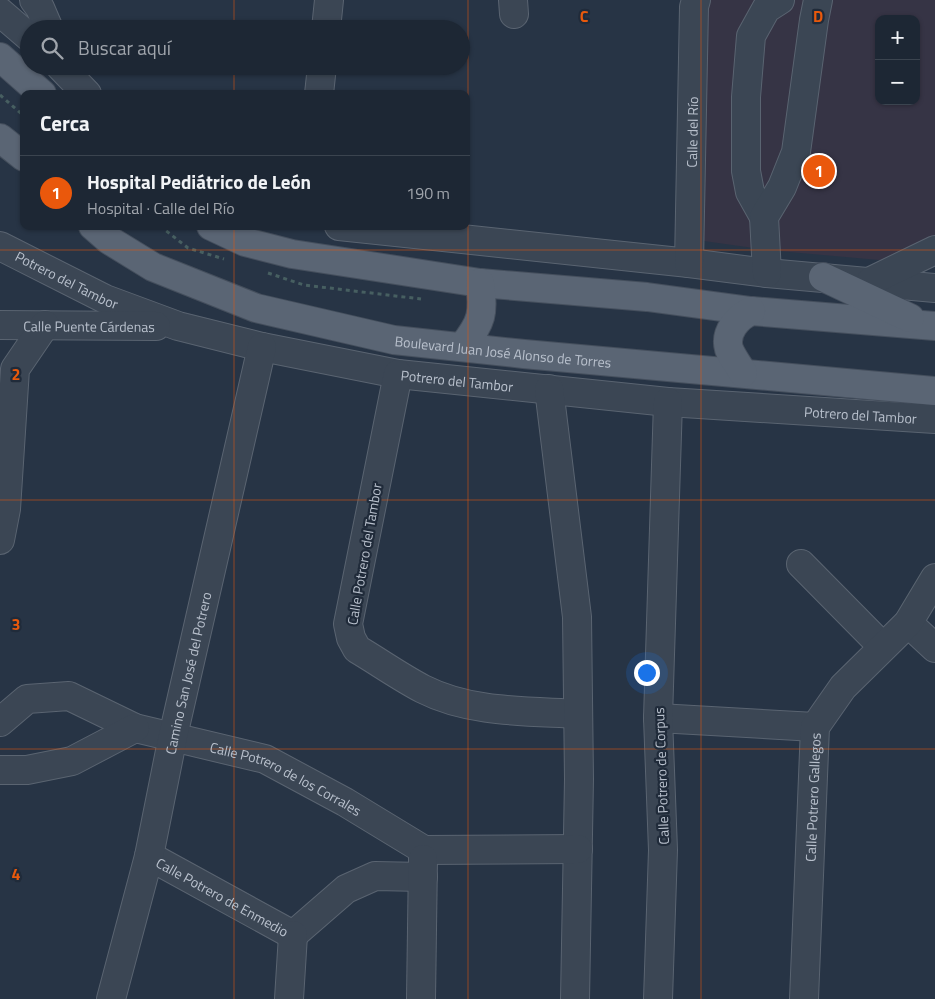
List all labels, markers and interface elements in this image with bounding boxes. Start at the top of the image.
text: C [580,4,589,28]
text: D [813,4,823,28]
map controls [875,15,920,105]
button: + [875,15,920,60]
search box [20,20,470,75]
text: Buscar aquí [78,33,171,62]
icon: search [38,34,66,62]
button: − [875,60,920,105]
street label: Calle del Río [680,96,703,168]
text: Cerca [40,107,90,139]
pin: 1 [803,152,835,190]
text: Hospital Pediátrico de León [87,167,311,196]
text: 1 [52,181,60,205]
text: 190 m [406,181,450,205]
text: Hospital · Calle del Río [87,196,235,220]
street label: Potrero del Tambor [12,245,122,314]
street label: Calle Puente Cárdenas [23,315,155,336]
street label: Boulevard Juan José Alonso de Torres [394,330,612,372]
text: 2 [12,362,20,386]
street label: Potrero del Tambor [400,364,514,396]
street label: Potrero del Tambor [803,400,918,428]
street label: Calle Potrero del Tambor [341,481,387,627]
street label: Camino San José del Potrero [159,590,216,756]
text: 3 [12,612,20,636]
your location [634,660,660,686]
street label: Calle Potrero de Corpus [648,707,674,845]
street label: Calle Potrero Gallegos [799,732,825,862]
street label: Calle Potrero de los Corrales [208,736,366,820]
street label: Calle Potrero de Enmedio [153,852,293,941]
text: 4 [12,862,21,886]

